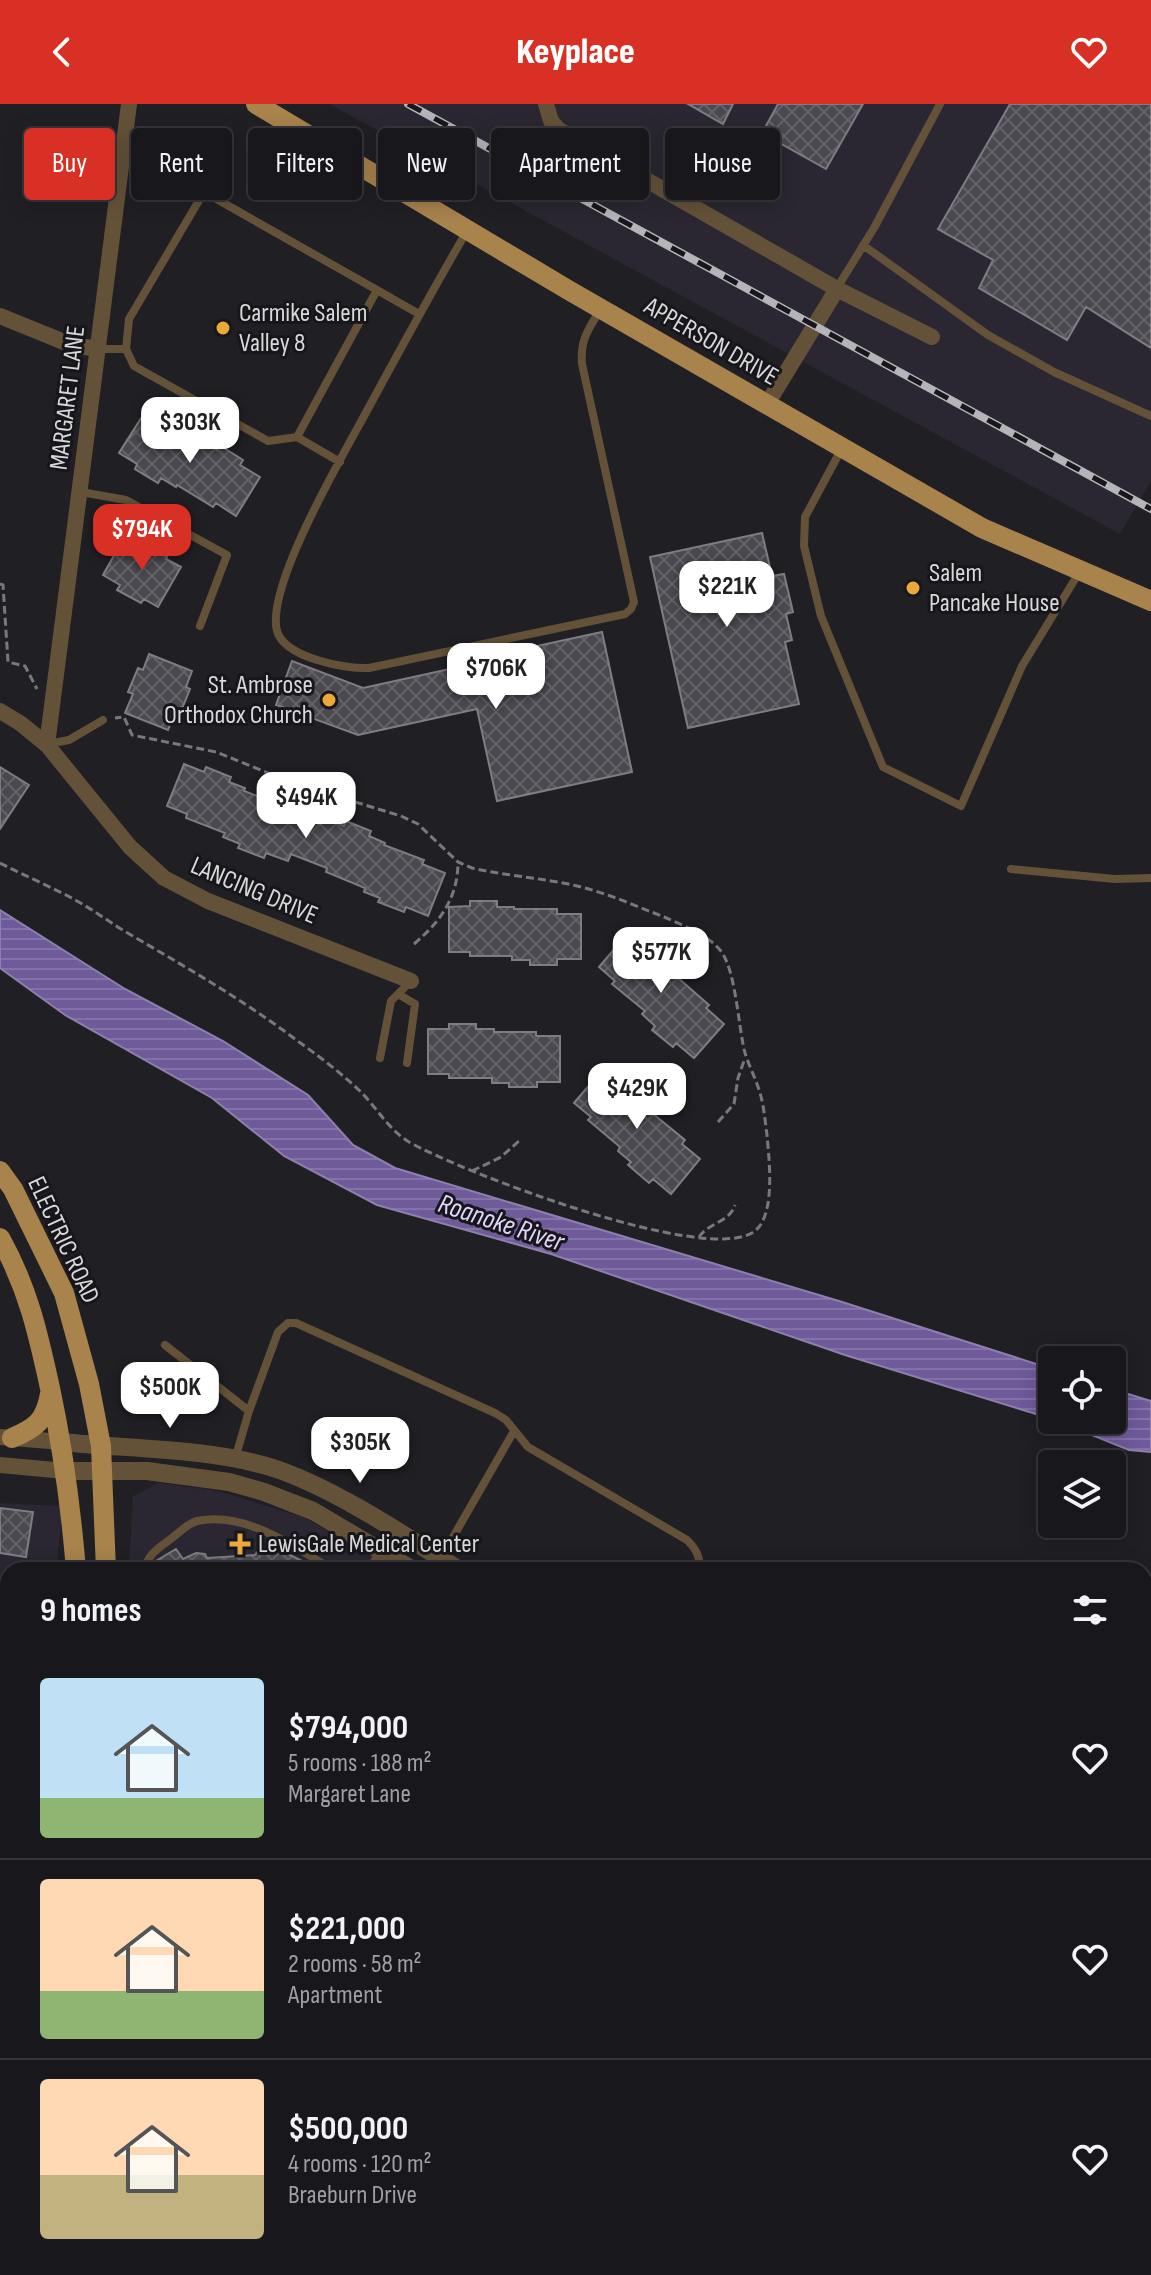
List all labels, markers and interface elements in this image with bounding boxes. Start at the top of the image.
icon: back [40,30,84,74]
icon: heart [1067,30,1111,74]
text: Keyplace [516,31,635,74]
chip: Buy [24,128,115,200]
chip: Rent [131,128,232,200]
chip: Filters [248,128,362,200]
chip: New [378,128,475,200]
chip: Apartment [491,128,649,200]
chip: House [665,128,780,200]
street label: APPERSON DRIVE [638,291,784,393]
place label: Carmike Salem Valley 8 [239,298,367,359]
marker: Carmike Salem Valley 8 [214,319,232,337]
street label: MARGARET LANE [44,324,92,472]
pin: $303K [134,397,246,465]
text: $303K [159,407,221,438]
pin: $794K [86,504,198,572]
text: $794K [111,514,173,545]
place label: Salem Pancake House [929,558,1060,619]
pin: $221K [671,561,783,629]
text: $221K [697,571,757,602]
marker: Salem Pancake House [904,579,922,597]
pin: $706K [440,643,552,711]
text: $706K [465,653,527,684]
place label: St. Ambrose Orthodox Church [164,670,313,731]
marker: St. Ambrose Orthodox Church [320,691,338,709]
pin: $494K [250,772,362,840]
text: $494K [275,782,337,813]
street label: LANCING DRIVE [186,850,322,932]
pin: $577K [605,927,717,995]
text: $577K [631,937,691,968]
pin: $429K [581,1063,693,1131]
text: $429K [606,1073,668,1104]
street label: ELECTRIC ROAD [20,1172,106,1308]
water label: Roanoke River [434,1187,569,1259]
map controls [1038,1346,1126,1538]
button: locate [1038,1346,1126,1434]
pin: $500K [114,1362,226,1430]
text: $500K [139,1372,201,1403]
pin: $305K [304,1417,416,1485]
text: $305K [329,1427,391,1458]
button: layers [1038,1450,1126,1538]
place label: LewisGale Medical Center [258,1529,480,1560]
marker: LewisGale Medical Center [229,1533,251,1555]
icon: filters [1068,1588,1112,1632]
text: 9 homes [40,1590,141,1631]
text: $794,000 [288,1707,408,1748]
icon: home [104,1710,200,1806]
icon: heart [1068,1736,1112,1780]
text: 5 rooms · 188 m² [288,1748,431,1779]
text: Margaret Lane [288,1779,411,1810]
text: $221,000 [288,1908,405,1949]
icon: home [104,1911,200,2007]
icon: heart [1068,1937,1112,1981]
text: 2 rooms · 58 m² [288,1949,422,1980]
text: Apartment [288,1980,382,2011]
text: $500,000 [288,2108,408,2149]
icon: home [104,2111,200,2207]
icon: heart [1068,2137,1112,2181]
text: 4 rooms · 120 m² [288,2149,432,2180]
text: Braeburn Drive [288,2180,417,2211]

